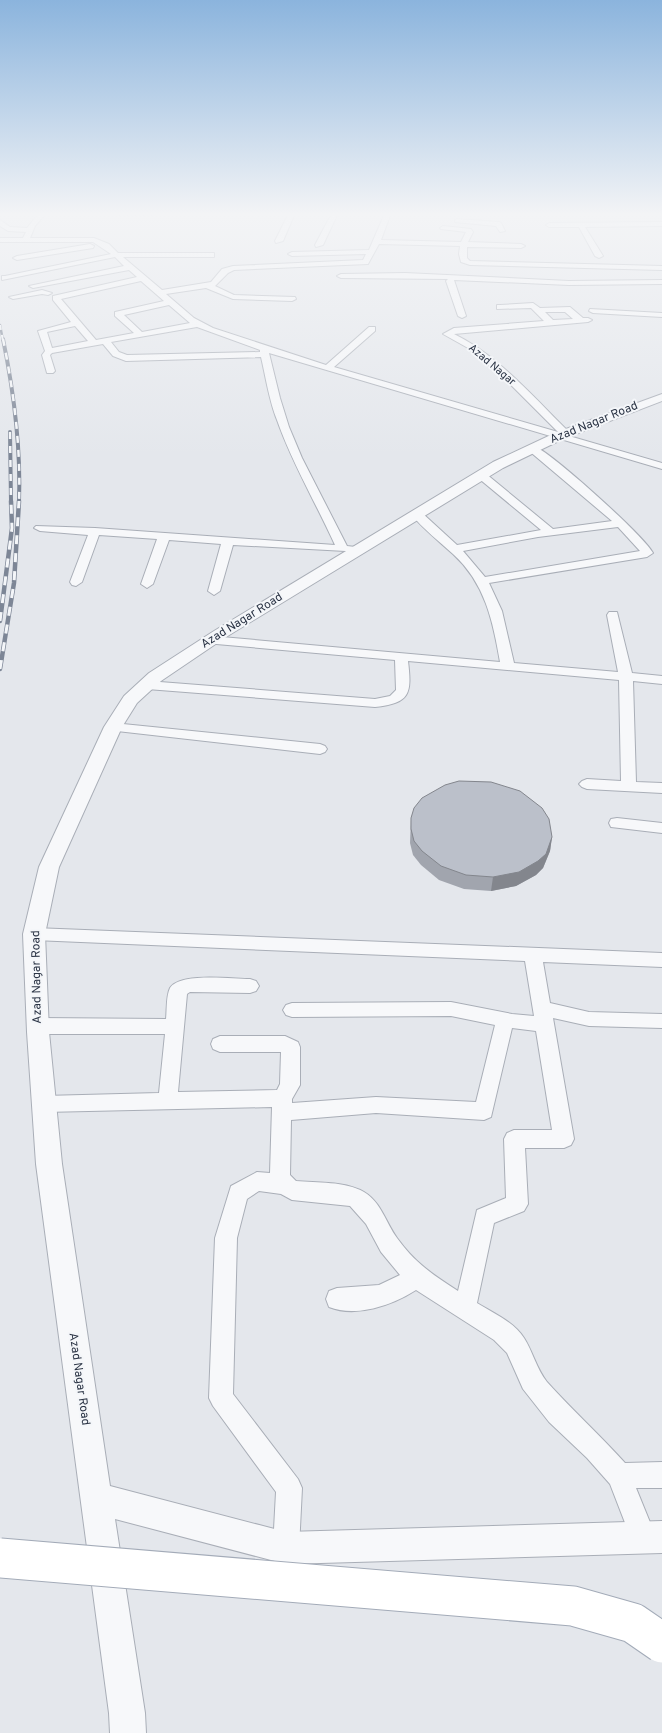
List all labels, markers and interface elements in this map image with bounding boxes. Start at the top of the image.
street label: Azad Nagar [465,341,519,389]
street label: Azad Nagar Road [548,398,640,448]
street label: Azad Nagar Road [198,589,286,653]
street label: Azad Nagar Road [28,930,46,1024]
street label: Azad Nagar Road [65,1332,93,1426]

